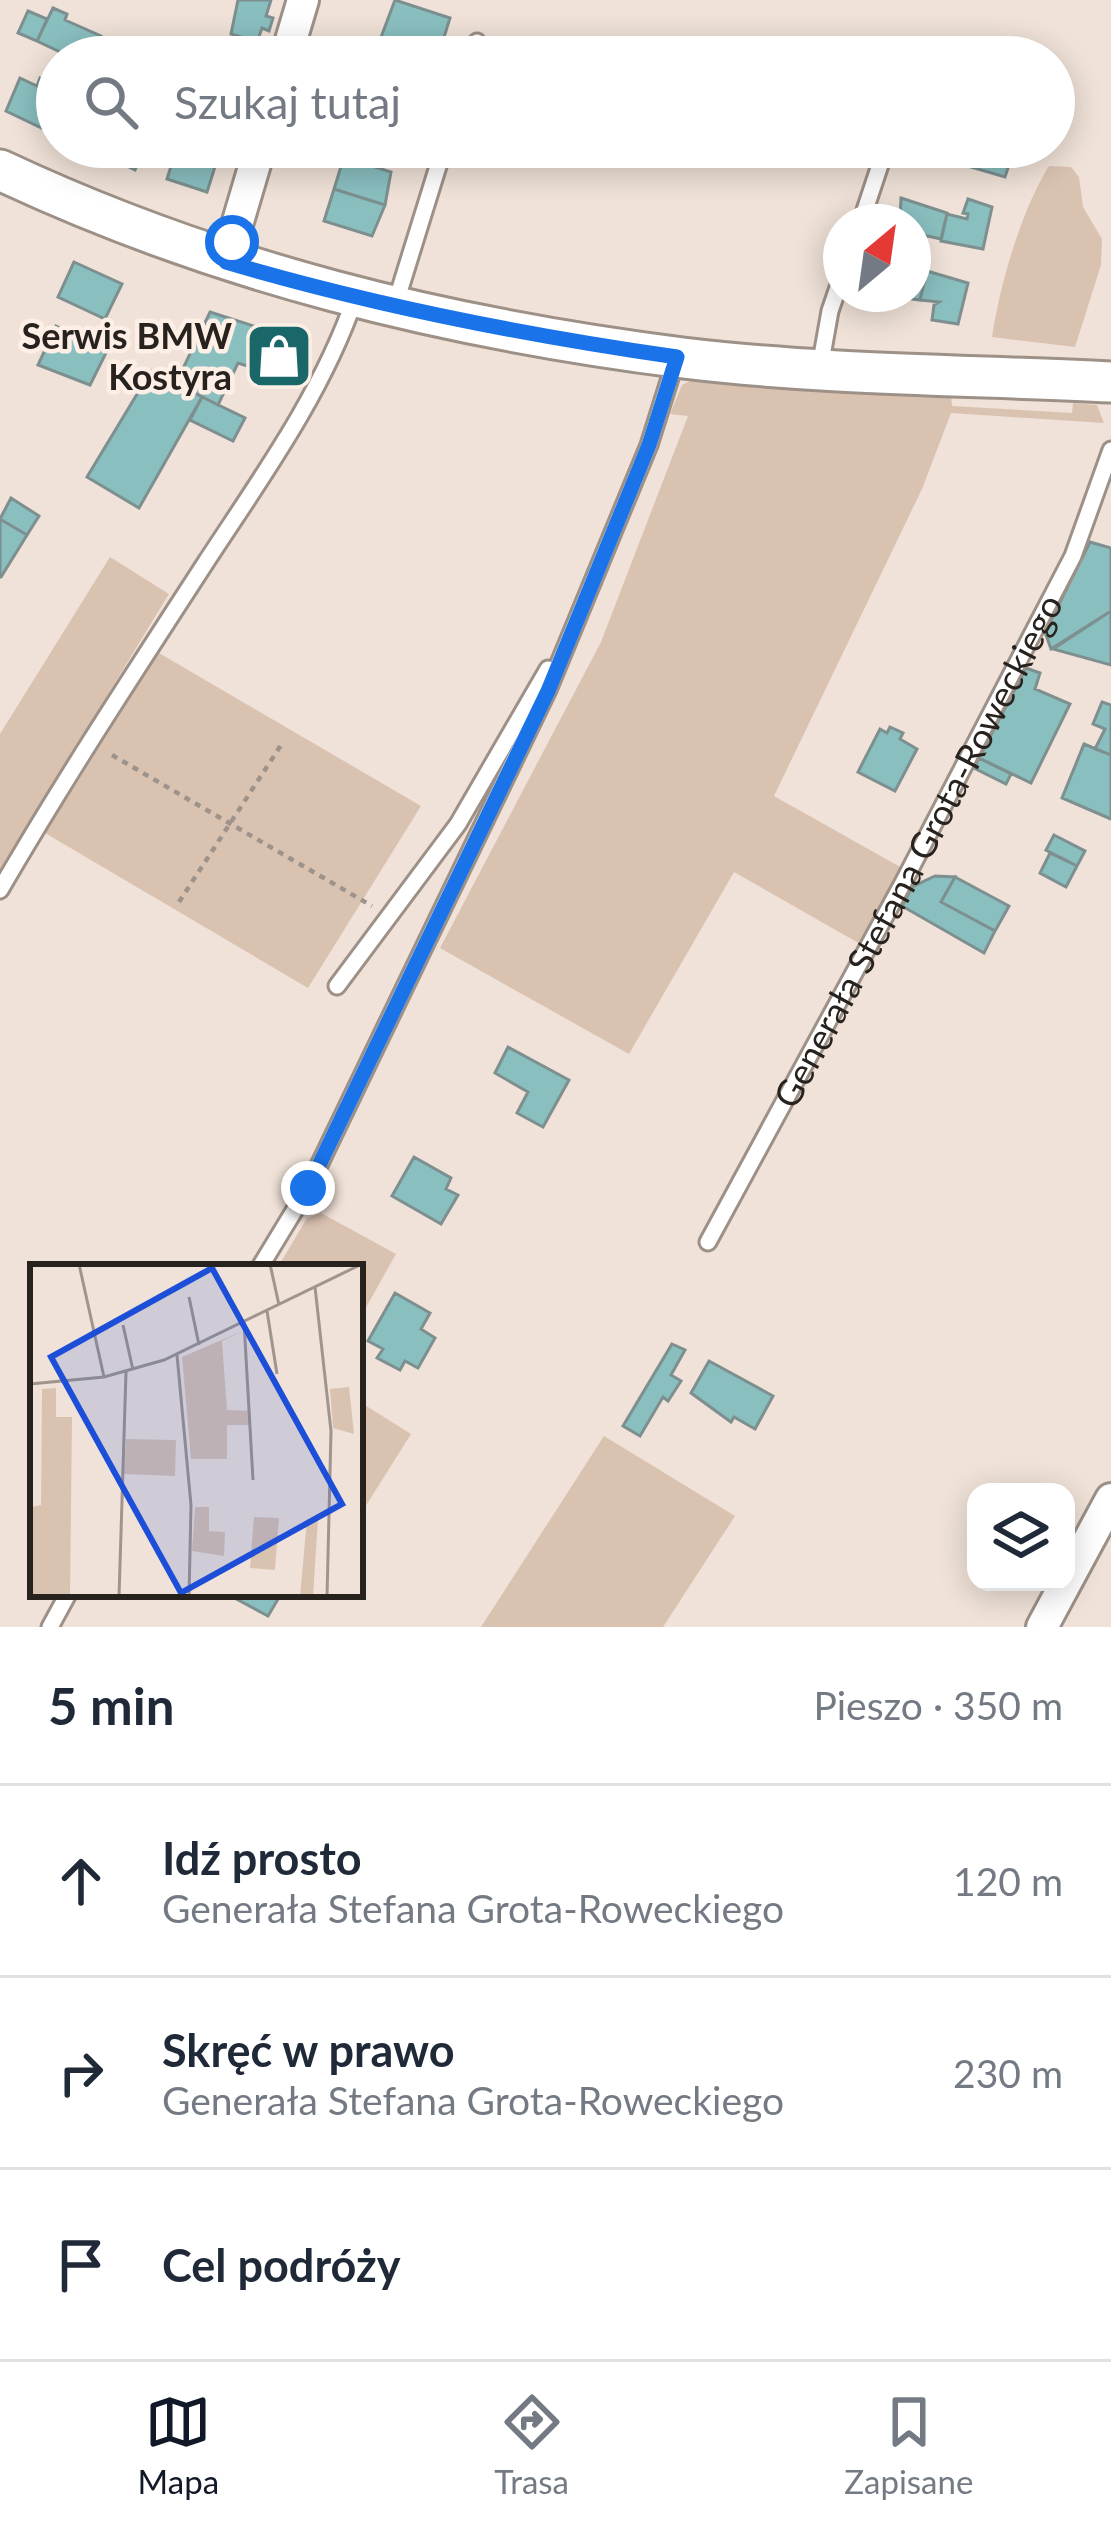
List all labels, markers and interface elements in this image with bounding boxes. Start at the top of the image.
search box [36,36,1075,168]
icon: search [78,69,144,135]
text: Szukaj tutaj [174,75,401,129]
north arrow [823,204,931,312]
route start [205,215,259,269]
place label: Serwis BMW Kostyra [21,313,232,398]
shop icon: Serwis BMW Kostyra [244,321,314,391]
street label: Generała Stefana Grota-Roweckiego [763,587,1071,1115]
route end [281,1161,335,1215]
inset map [30,1264,363,1597]
map controls [967,1483,1075,1591]
button: layers [967,1483,1075,1591]
text: 5 min [48,1675,174,1736]
text: Pieszo · 350 m [813,1682,1063,1728]
text: Idź prosto [162,1831,362,1885]
icon: ahead [48,1848,114,1914]
text: 120 m [953,1858,1063,1904]
text: Generała Stefana Grota-Roweckiego [162,1885,784,1931]
text: Skręć w prawo [162,2023,455,2077]
icon: right [48,2040,114,2106]
text: 230 m [953,2050,1063,2096]
text: Generała Stefana Grota-Roweckiego [162,2077,784,2123]
icon: arrive [48,2232,114,2298]
text: Cel podróży [162,2238,400,2292]
tab: Mapa [138,2389,219,2501]
tab: Trasa [494,2389,569,2501]
tab: Zapisane [844,2389,973,2501]

